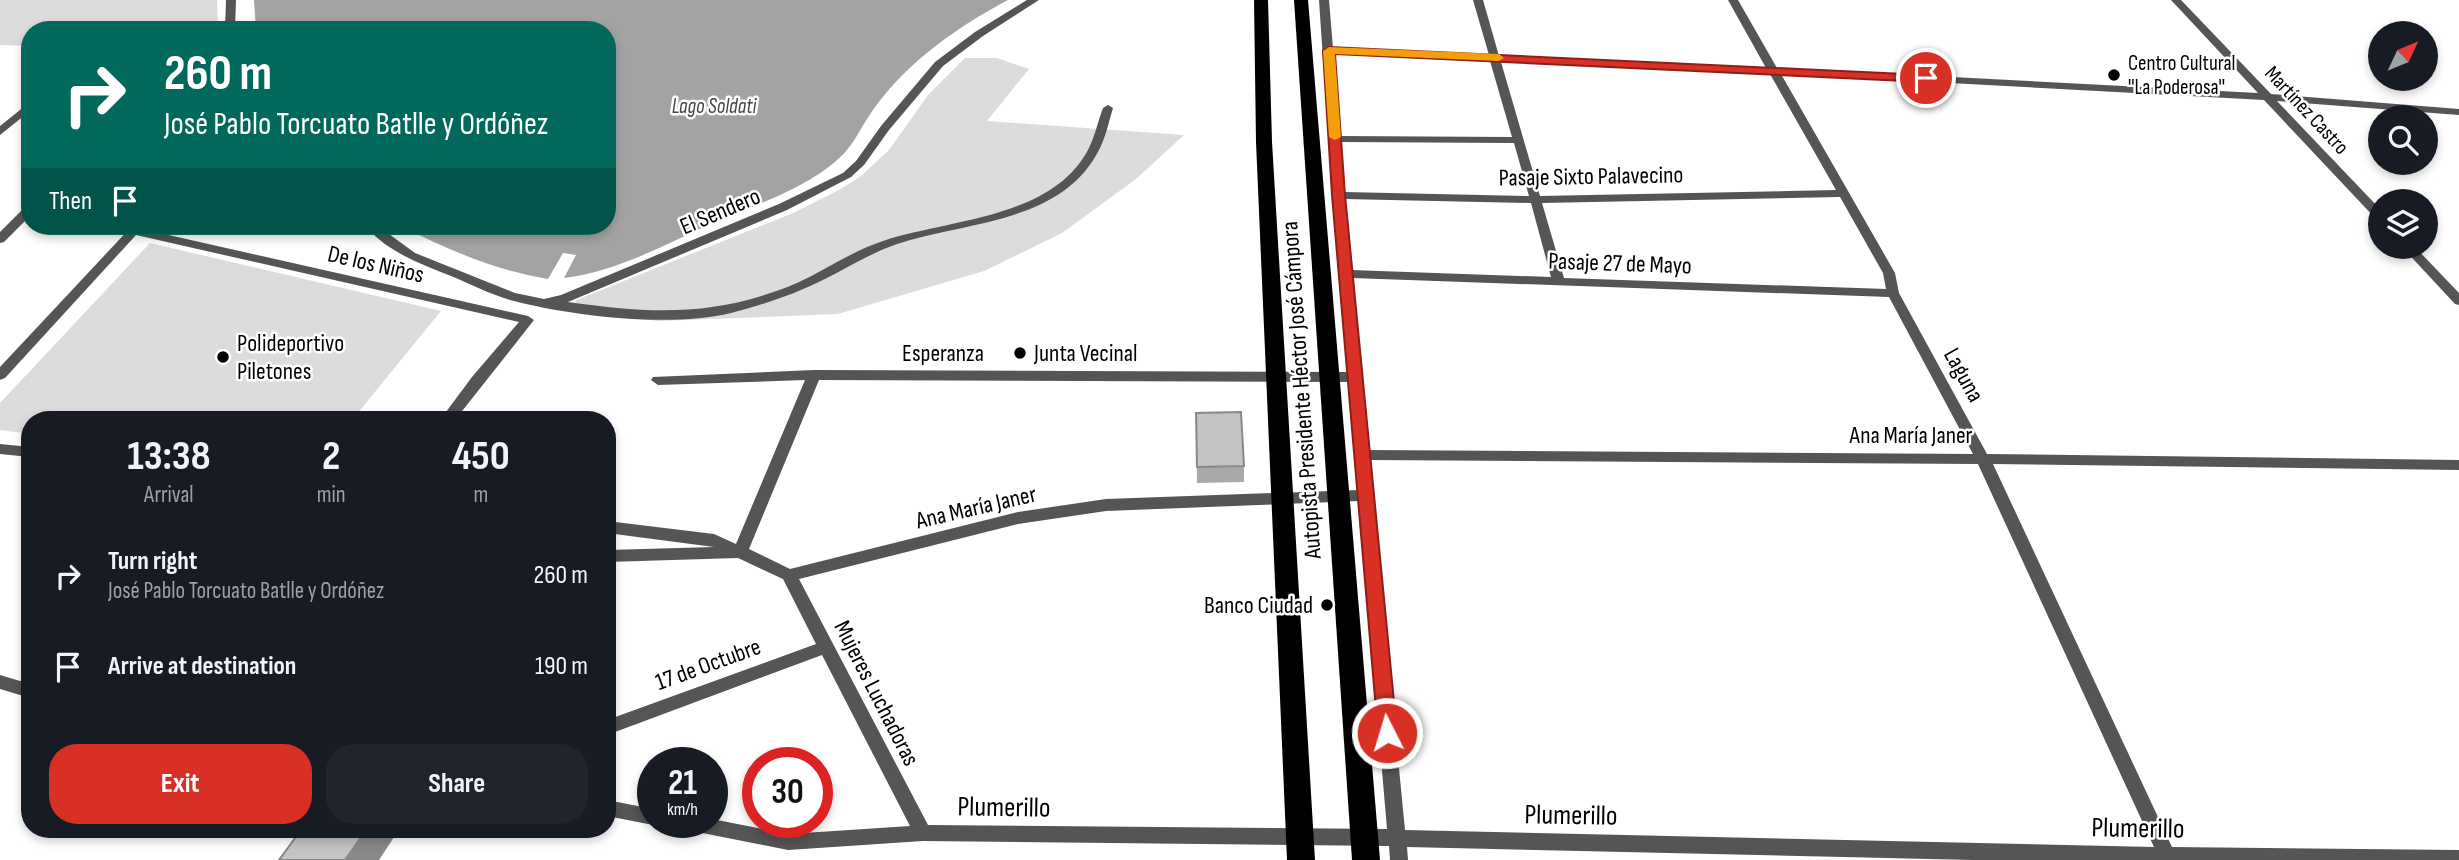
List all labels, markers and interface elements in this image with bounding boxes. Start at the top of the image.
north arrow [2368,21,2438,91]
map controls [2368,21,2438,259]
text: 260 m [164,45,272,104]
pin [1896,48,1956,108]
icon: right [49,49,140,140]
place label: Centro Cultural ''La Poderosa'' [2128,51,2235,100]
icon: arrive [1907,59,1945,97]
street label: Martínez Castro [2259,61,2354,160]
marker: Centro Cultural ''La Poderosa'' [2106,67,2122,83]
water label: Lago Soldati [672,94,757,119]
text: José Pablo Torcuato Batlle y Ordóñez [164,105,548,144]
button: search [2368,105,2438,175]
street label: Pasaje Sixto Palavecino [1498,160,1684,193]
icon: arrive [106,182,144,220]
street label: El Sendero [676,182,765,241]
text: Then [49,186,92,217]
button: layers [2368,189,2438,259]
street label: Autopista Presidente Héctor José Cámpora [1275,220,1328,561]
street label: De los Niños [325,239,427,290]
street label: Pasaje 27 de Mayo [1548,247,1692,280]
place label: Polideportivo Piletones [237,329,344,386]
street label: Esperanza [902,339,984,368]
place label: Junta Vecinal [1033,339,1137,368]
street label: Laguna [1937,343,1990,407]
marker: Junta Vecinal [1012,345,1028,361]
marker: Polideportivo Piletones [215,349,231,365]
street label: Ana María Janer [1849,421,1973,450]
text: 13:38 [127,431,210,482]
text: 2 [322,431,340,482]
text: 450 [452,431,510,482]
street label: Ana María Janer [912,480,1039,536]
text: Arrival [144,481,194,509]
text: min [317,481,346,509]
text: m [473,481,488,509]
text: Turn right [108,546,197,577]
icon: right [49,557,87,595]
text: 260 m [533,560,588,591]
text: José Pablo Torcuato Batlle y Ordóñez [108,577,384,605]
place label: Banco Ciudad [1204,591,1313,620]
marker: Banco Ciudad [1319,597,1335,613]
street label: Mujeres Luchadoras [828,616,926,771]
street label: 17 de Octubre [652,632,765,697]
icon: arrive [49,648,87,686]
text: Arrive at destination [108,651,296,682]
text: 190 m [535,651,588,682]
position arrow [1350,696,1424,770]
button: Exit [49,744,312,824]
button: Share [326,744,588,824]
speed limit sign: 30 [742,747,833,838]
text: 21 [668,762,697,805]
street label: Plumerillo [957,790,1051,825]
street label: Plumerillo [1524,798,1618,833]
text: km/h [667,799,698,820]
street label: Plumerillo [2091,811,2185,846]

